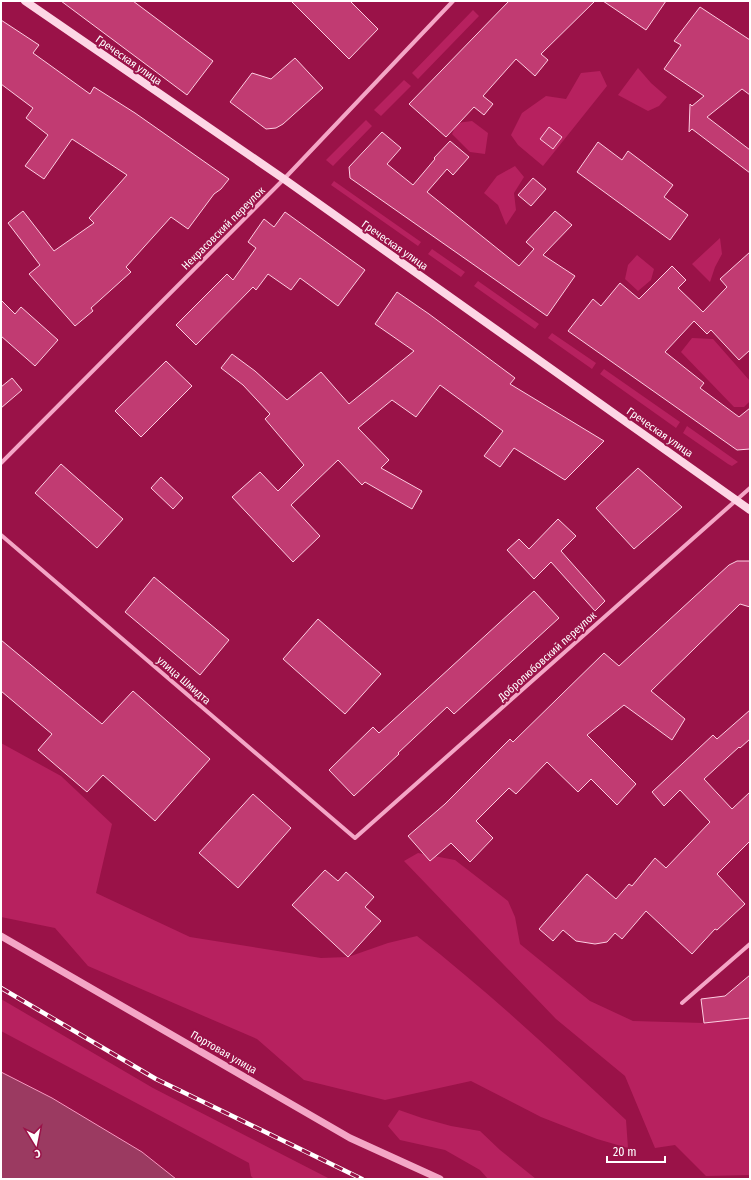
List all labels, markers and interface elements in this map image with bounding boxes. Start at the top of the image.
street label: Греческая улица [93,33,164,88]
street label: Некрасовский переулок [179,183,268,273]
street label: Греческая улица [359,218,430,273]
street label: Греческая улица [624,405,695,460]
street label: Добролюбовский переулок [495,608,600,705]
street label: улица Шмидта [154,654,213,707]
street label: Портовая улица [188,1028,259,1077]
north arrow [16,1124,56,1164]
scale bar [607,1138,665,1164]
text: 20 m [613,1145,637,1159]
text: С [33,1146,42,1160]

